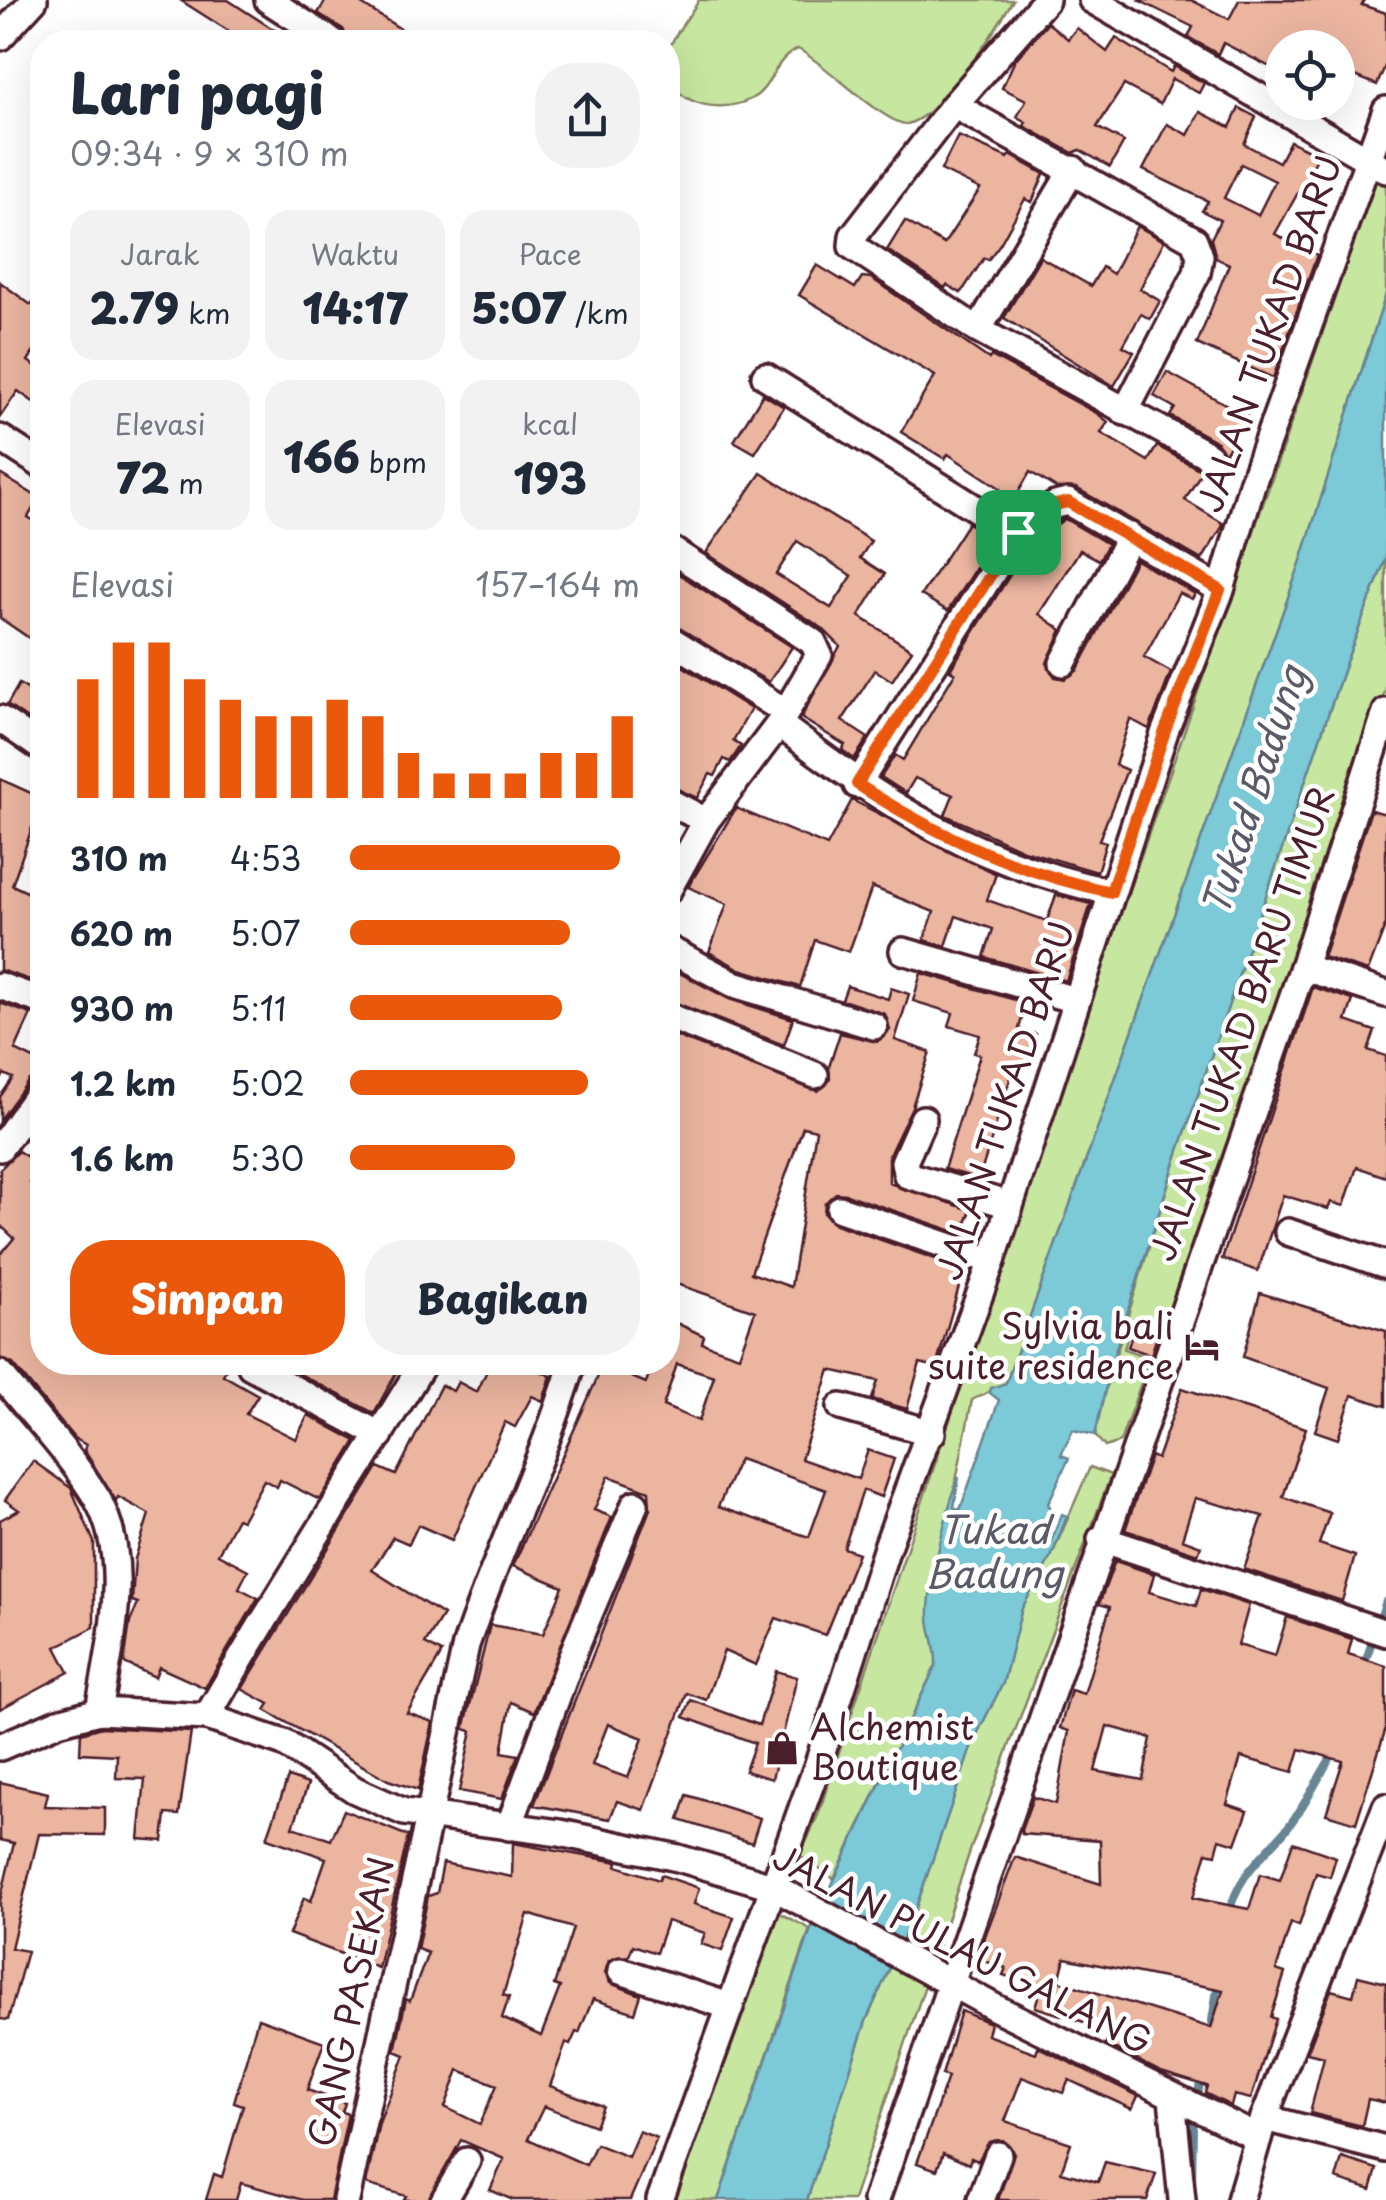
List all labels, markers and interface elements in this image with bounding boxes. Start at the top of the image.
map controls [1265,30,1355,120]
button: locate [1265,30,1355,120]
text: Lari pagi [70,50,325,133]
button: share [535,63,640,168]
text: 09:34 · 9 × 310 m [70,129,349,177]
street label: JALAN TUKAD BARU [1182,147,1354,519]
text: Jarak [120,232,200,275]
text: Waktu [311,232,399,275]
text: Pace [518,232,582,275]
text: 2.79 [90,275,179,338]
text: 14:17 [302,275,408,338]
text: 5:07 [471,275,566,338]
text: km [179,291,230,334]
text: /km [566,291,629,334]
text: Elevasi [114,402,206,445]
text: kcal [522,402,578,445]
text: 166 [283,424,360,487]
text: bpm [360,440,427,483]
text: 72 [116,445,169,508]
text: 193 [513,445,587,508]
text: m [169,461,204,504]
pin [976,490,1061,575]
icon: arrive [991,505,1046,560]
text: Elevasi [70,560,174,608]
text: 157–164 m [475,560,640,608]
water label: Tukad Badung [1185,656,1320,922]
street label: JALAN TUKAD BARU TIMUR [1134,779,1347,1268]
text: 310 m [70,834,168,882]
text: 4:53 [230,834,301,882]
text: 620 m [70,909,173,957]
text: 5:07 [230,909,300,957]
street label: JALAN TUKAD BARU [921,914,1087,1287]
text: 930 m [70,984,174,1032]
text: 5:11 [230,984,287,1032]
text: 1.2 km [70,1059,176,1107]
text: 5:02 [230,1059,305,1107]
text: 1.6 km [70,1134,175,1182]
text: 5:30 [230,1134,304,1182]
button: Simpan [70,1240,345,1355]
button: Bagikan [365,1240,640,1355]
place label: Sylvia bali suite residence [928,1298,1174,1391]
hotel icon: Sylvia bali suite residence [1183,1328,1221,1366]
water label: Tukad Badung [925,1500,1065,1601]
place label: Alchemist Boutique [810,1699,974,1792]
shop icon: Alchemist Boutique [763,1729,801,1767]
street label: JALAN PULAU GALANG [764,1829,1162,2067]
street label: GANG PASEKAN [293,1852,406,2151]

